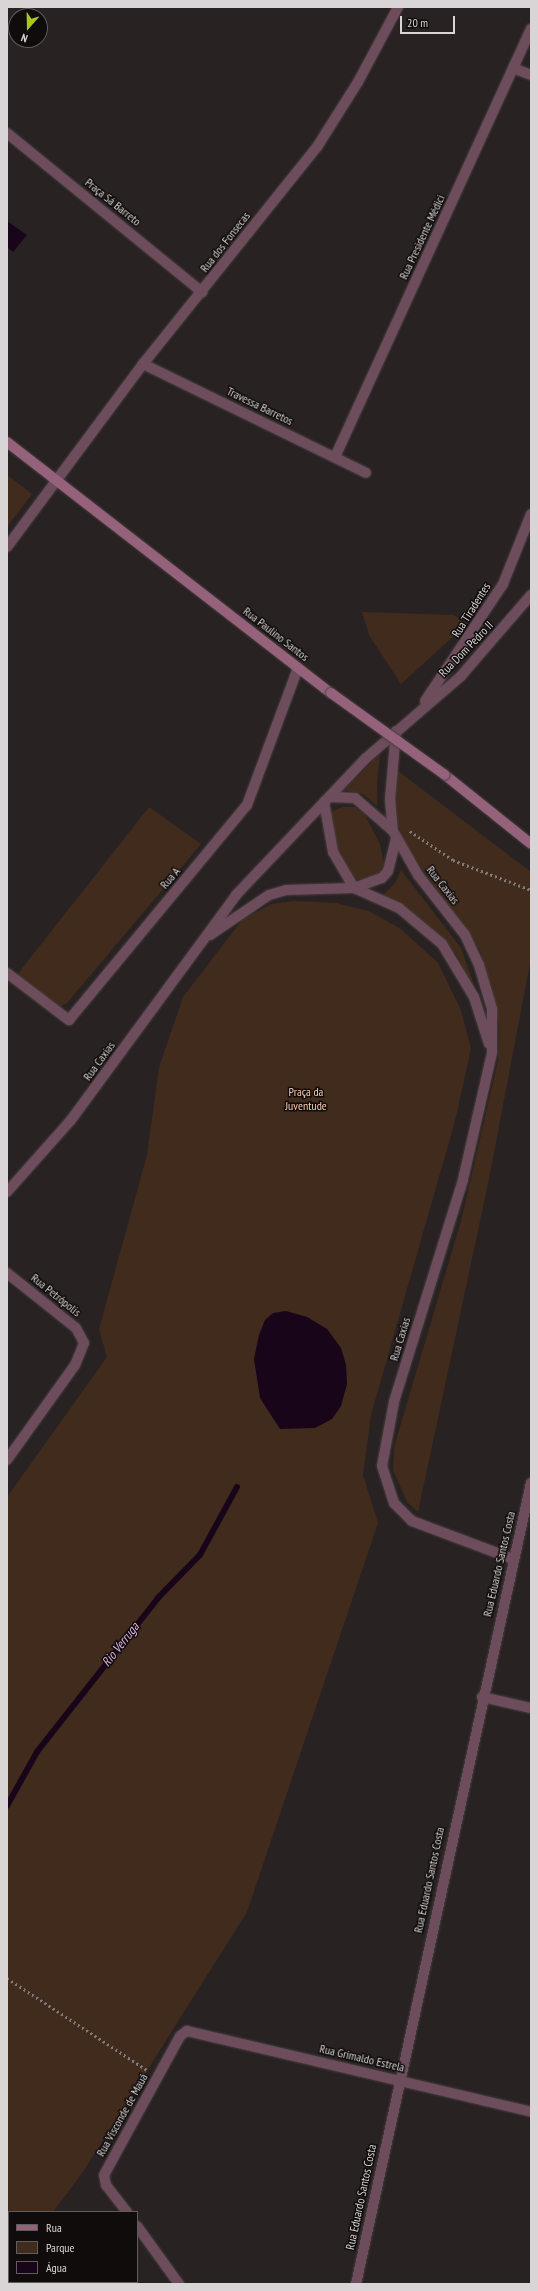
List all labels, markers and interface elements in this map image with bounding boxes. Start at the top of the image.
north arrow [8,8,48,48]
scale bar [402,8,457,34]
text: 20 m [407,15,428,30]
text: N [19,31,29,46]
street label: Praça Sá Barreto [82,175,144,229]
street label: Rua Presidente Médici [396,192,448,282]
street label: Rua dos Fonsecas [197,209,253,275]
street label: Travessa Barretos [225,384,295,428]
street label: Rua Tiradentes [448,580,494,640]
street label: Rua Paulino Santos [240,604,312,664]
street label: Rua Dom Pedro II [436,618,496,680]
street label: Rua Caxias [424,863,462,907]
street label: Rua A [157,864,183,892]
street label: Rua Caxias [80,1039,118,1083]
park label: Praça da Juventude [285,1085,327,1113]
street label: Rua Petrópolis [28,1271,84,1319]
street label: Rua Caxias [387,1315,413,1363]
street label: Rua Eduardo Santos Costa [480,1510,518,1618]
water label: Rio Verruga [99,1620,143,1670]
street label: Rua Eduardo Santos Costa [411,1826,447,1934]
street label: Rua Grimaldo Estrela [318,2041,406,2075]
street label: Rua Visconde de Mauá [93,2071,151,2159]
street label: Rua Eduardo Santos Costa [343,2143,379,2251]
legend [8,2211,138,2283]
text: Rua [46,2220,62,2235]
text: Parque [46,2240,75,2255]
text: Água [46,2260,67,2275]

